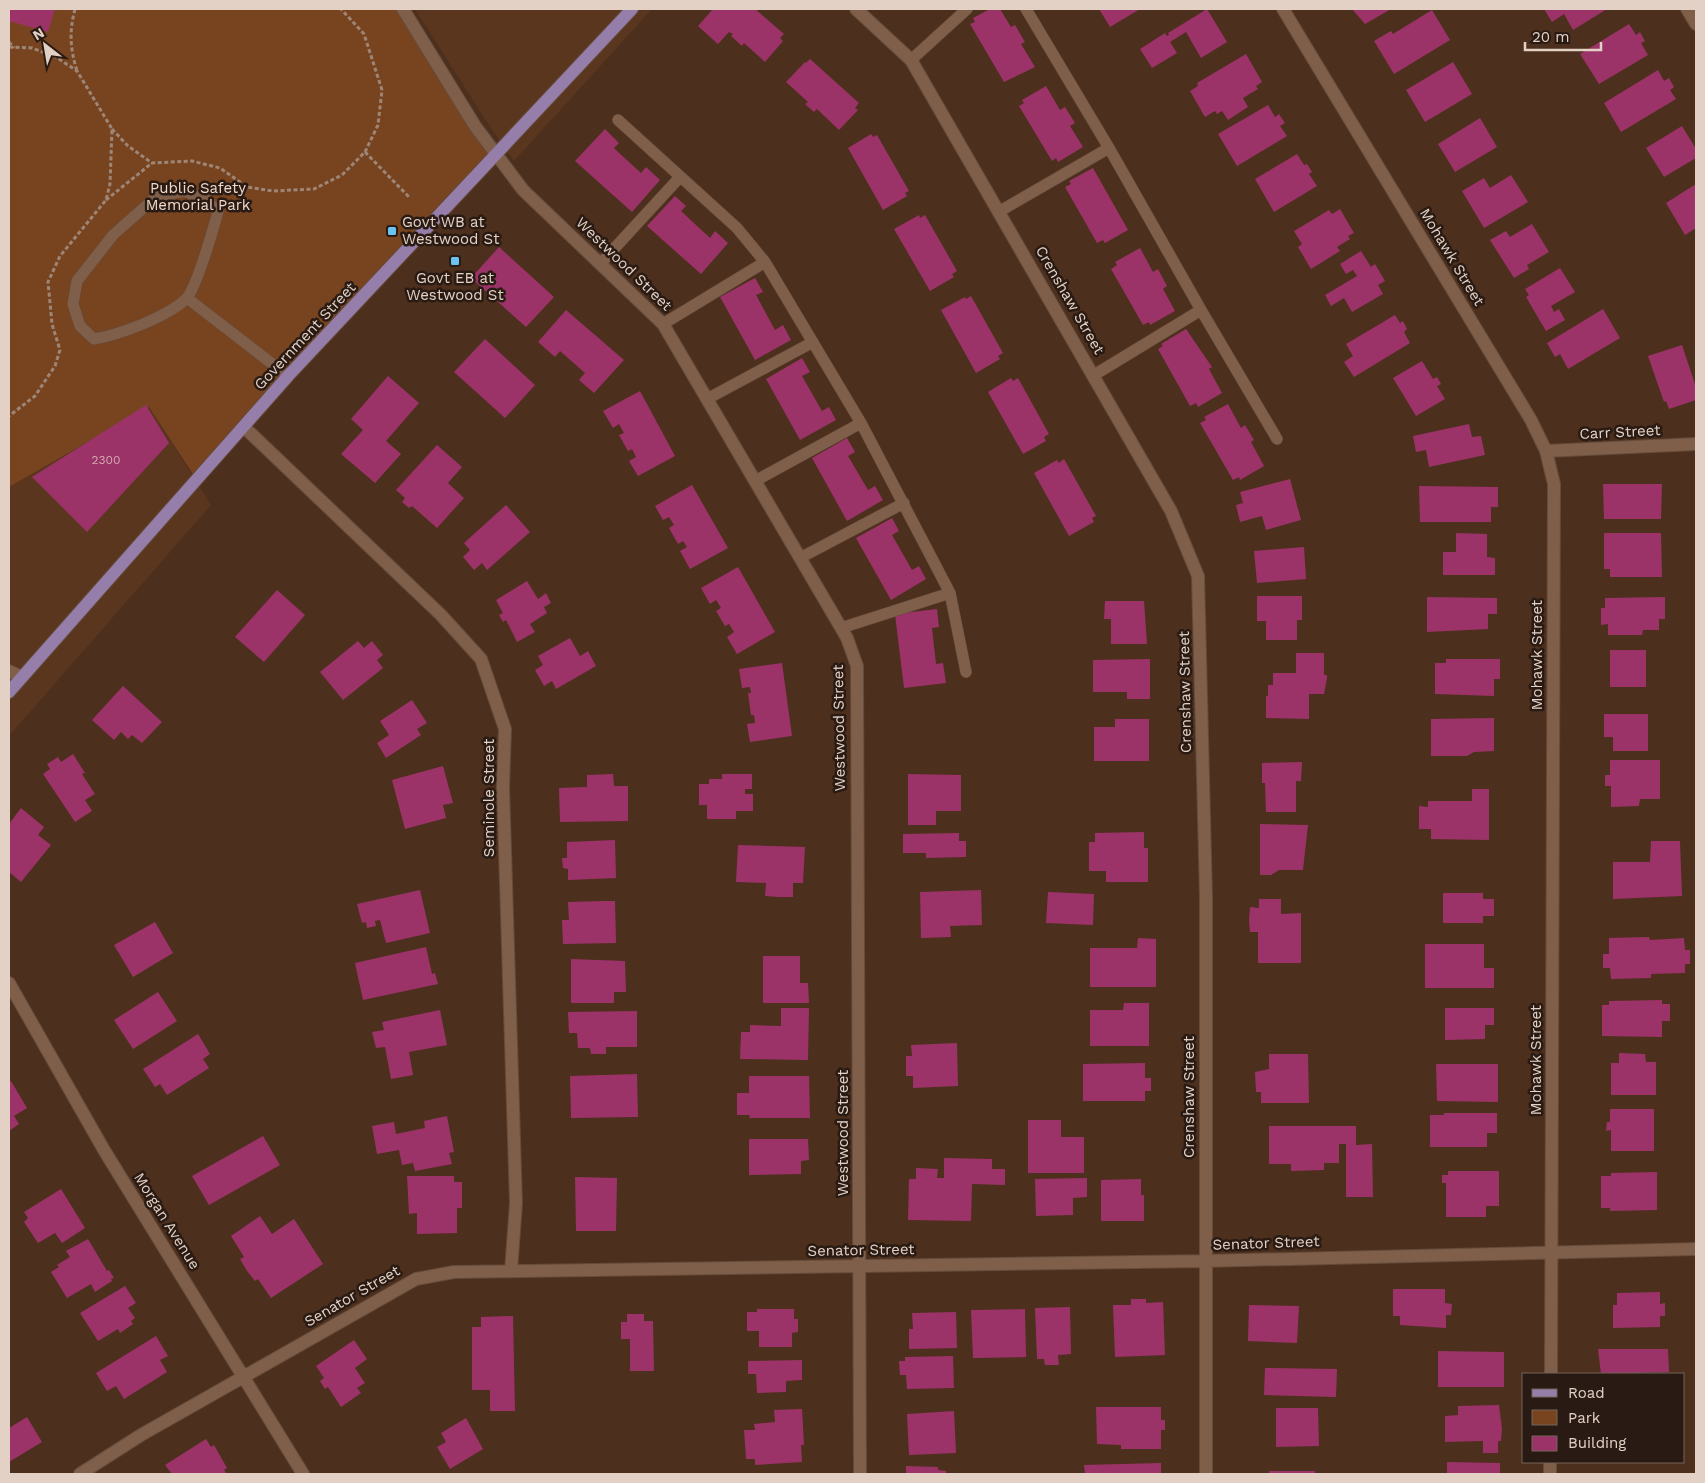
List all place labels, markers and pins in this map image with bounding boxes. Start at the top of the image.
place label: Govt WB at Westwood St [402,213,500,248]
marker: Govt WB at Westwood St [386,225,398,237]
marker: Govt EB at Westwood St [449,255,461,267]
place label: Govt EB at Westwood St [406,269,504,304]

